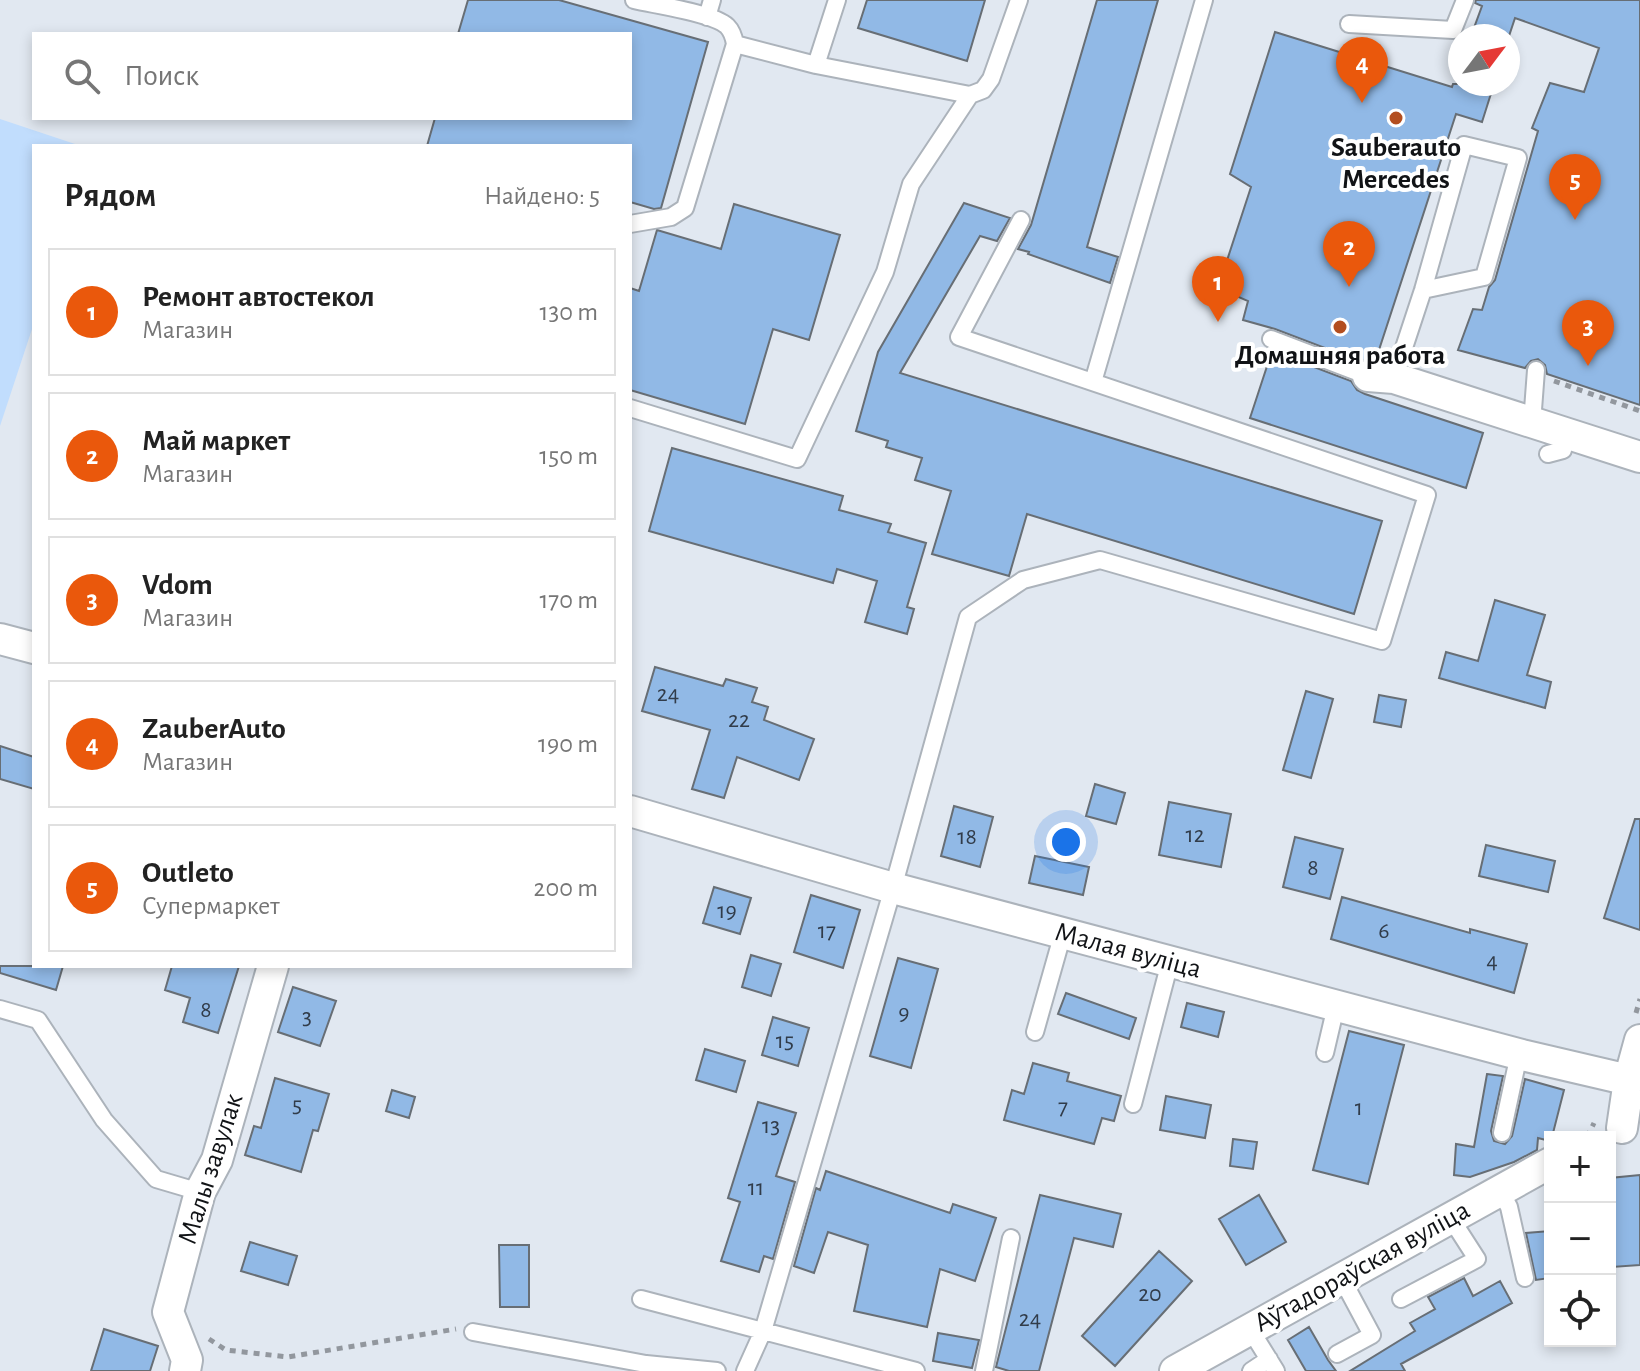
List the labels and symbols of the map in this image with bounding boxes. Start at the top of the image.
north arrow [1448,24,1520,96]
pin: 4 [1336,37,1388,103]
marker: Sauberauto Mercedes [1387,109,1405,127]
place label: Sauberauto Mercedes [1331,134,1461,194]
pin: 5 [1549,154,1601,220]
pin: 2 [1323,221,1375,287]
pin: 1 [1192,256,1244,322]
pin: 3 [1562,300,1614,366]
marker: Домашняя работа [1331,318,1349,336]
place label: Домашняя работа [1235,342,1445,370]
house number: 24 [657,682,679,706]
house number: 22 [728,708,750,732]
your location [1046,822,1086,862]
house number: 12 [1185,823,1205,847]
house number: 18 [957,825,977,849]
house number: 8 [1307,856,1319,880]
house number: 19 [717,899,737,923]
street label: Малая вуліца [1052,918,1204,984]
house number: 17 [818,919,836,943]
house number: 6 [1378,919,1390,943]
house number: 4 [1486,949,1498,973]
house number: 8 [200,998,212,1022]
house number: 9 [898,1001,910,1025]
house number: 3 [302,1005,312,1029]
house number: 15 [776,1029,794,1053]
street label: Малы завулак [173,1090,249,1248]
house number: 5 [292,1093,302,1117]
house number: 7 [1058,1095,1068,1119]
house number: 1 [1355,1096,1363,1120]
house number: 13 [762,1114,780,1138]
house number: 11 [748,1176,764,1200]
street label: Аўтадораўская вуліца [1249,1196,1475,1338]
house number: 20 [1138,1282,1162,1306]
house number: 24 [1019,1307,1041,1331]

